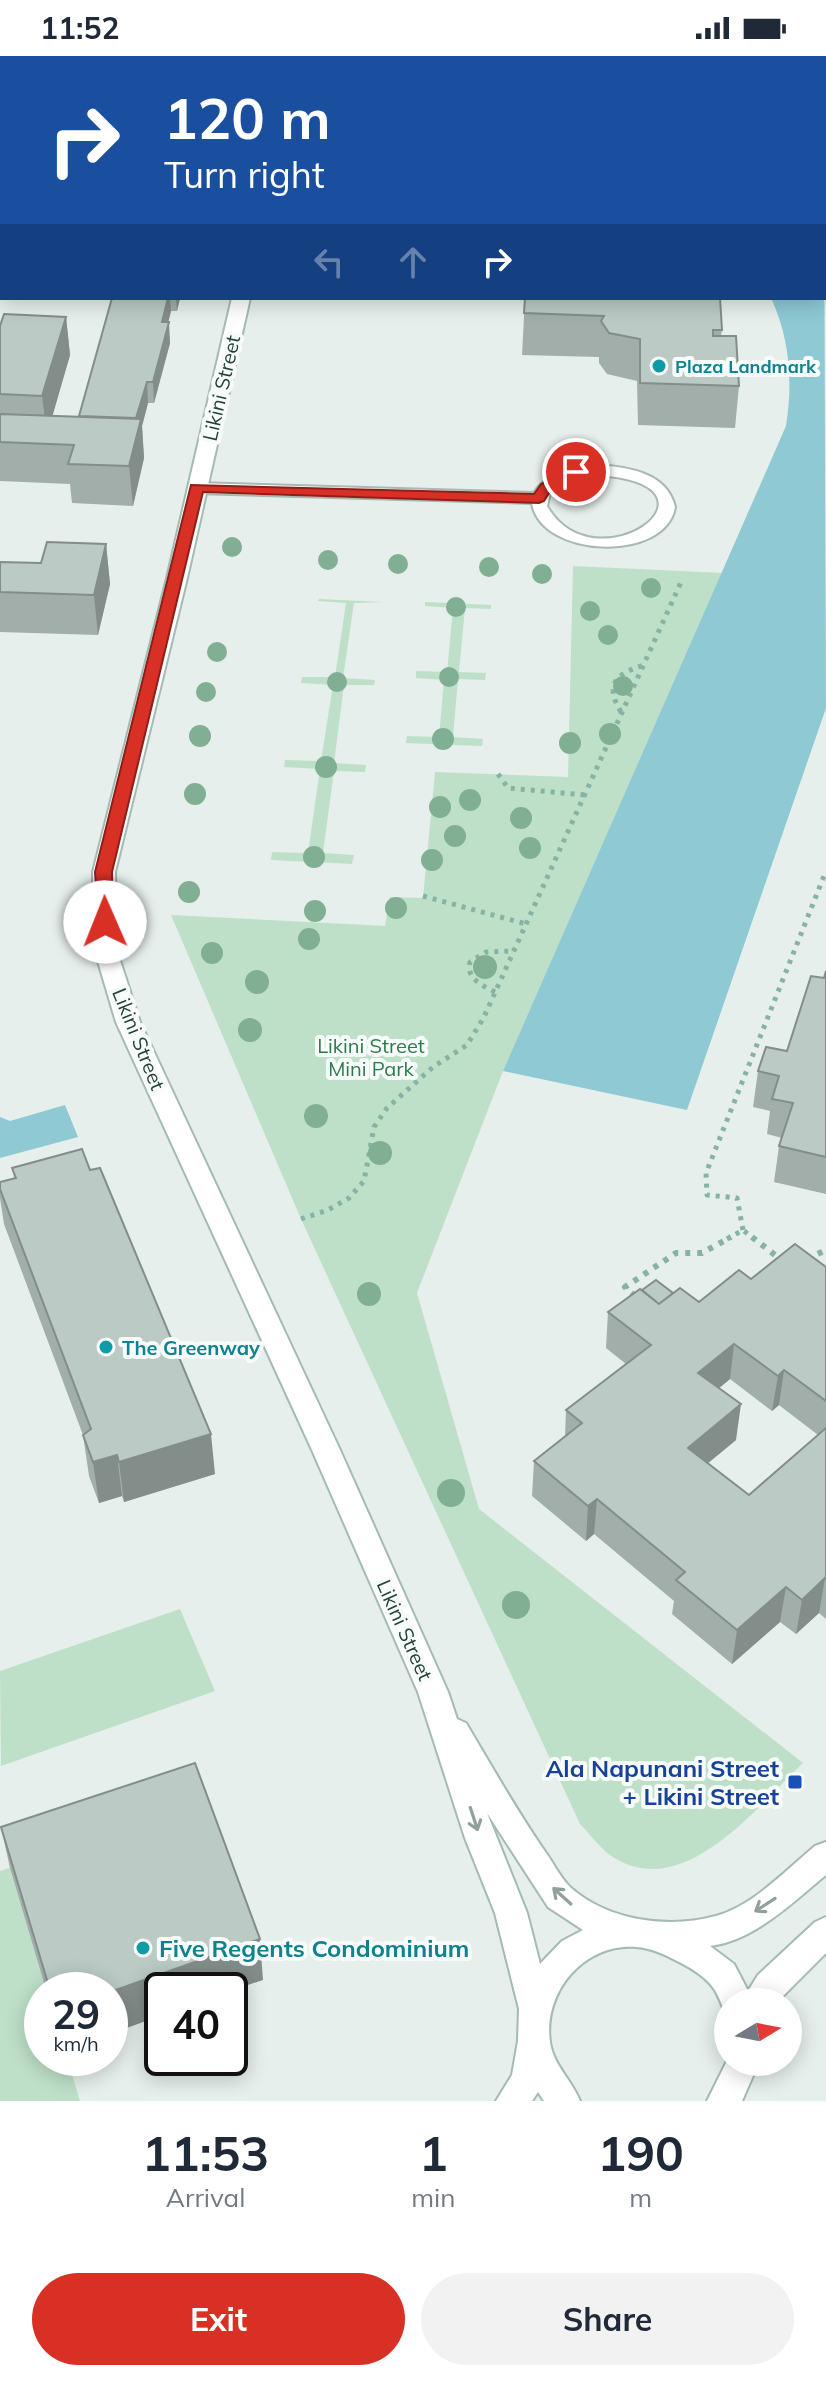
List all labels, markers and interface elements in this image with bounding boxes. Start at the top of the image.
text: 11:52 [40,9,119,47]
text: 120 m [164,83,331,153]
icon: right [32,88,136,192]
text: Turn right [164,152,325,197]
icon: left [307,240,351,284]
icon: ahead [391,240,435,284]
icon: right [475,240,519,284]
street label: Likini Street [197,333,245,443]
place label: Plaza Landmark [675,355,817,378]
marker: Plaza Landmark [650,357,668,375]
pin [542,438,610,506]
icon: arrive [554,450,598,494]
position arrow [63,880,147,964]
street label: Likini Street [107,984,171,1094]
park label: Likini Street Mini Park [317,1033,425,1081]
place label: The Greenway [122,1335,260,1360]
marker: The Greenway [97,1338,115,1356]
street label: Likini Street [372,1576,438,1684]
place label: Ala Napunani Street + Likini Street [545,1753,779,1811]
marker: Ala Napunani Street + Likini Street [786,1773,804,1791]
one-way arrow [467,1806,482,1832]
one-way arrow [553,1888,573,1906]
one-way arrow [755,1897,777,1913]
place label: Five Regents Condominium [159,1933,469,1963]
marker: Five Regents Condominium [134,1939,152,1957]
speed limit sign: 40 [144,1972,248,2076]
north arrow [714,1988,802,2076]
map controls [714,1988,802,2076]
text: 29 [52,1989,100,2039]
text: km/h [53,2031,99,2056]
text: 11:53 [142,2123,269,2183]
text: 1 [419,2123,448,2183]
text: 190 [598,2123,684,2183]
text: Arrival [166,2181,245,2214]
text: min [411,2181,455,2214]
text: m [629,2181,652,2214]
button: Exit [32,2273,405,2365]
button: Share [421,2273,794,2365]

